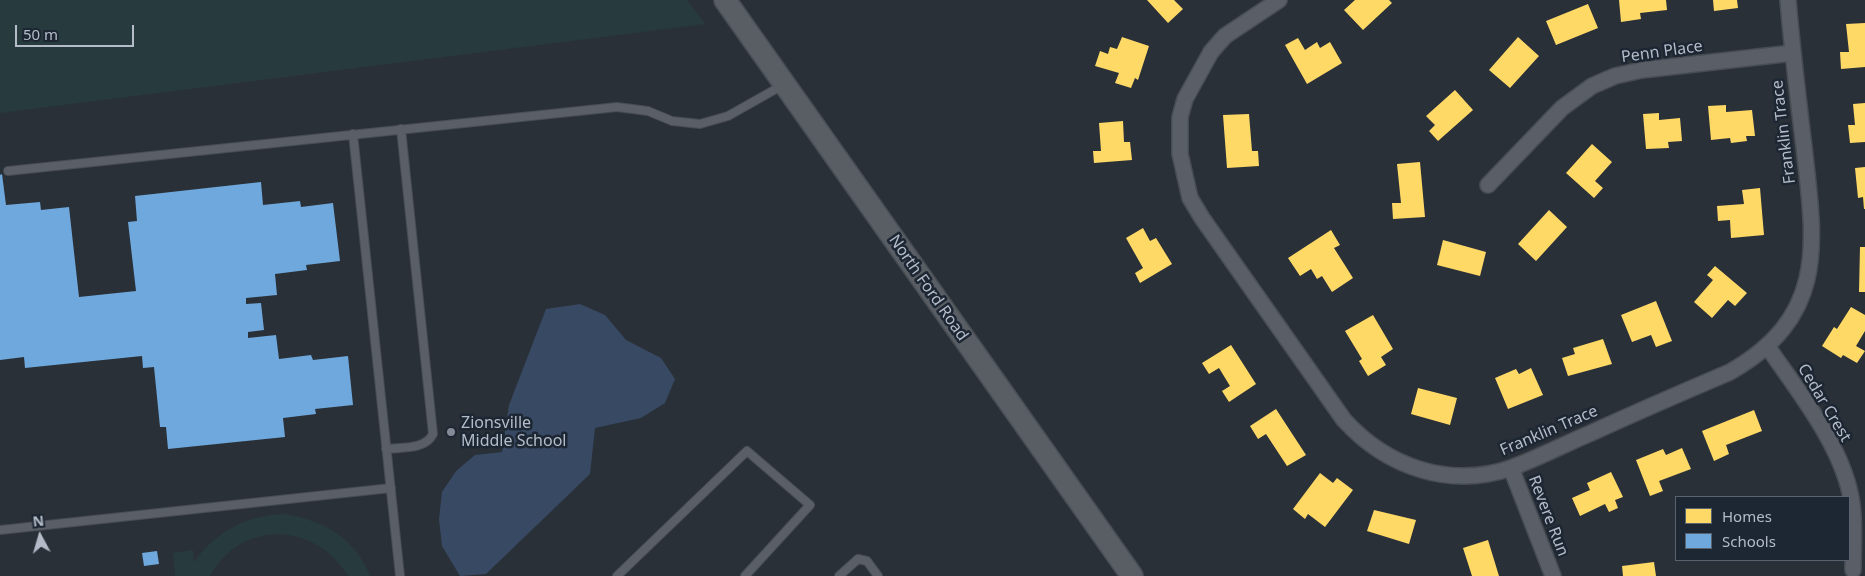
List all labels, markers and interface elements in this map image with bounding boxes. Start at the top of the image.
scale bar [18,15,136,47]
text: 50 m [23,24,58,44]
street label: Penn Place [1620,37,1704,67]
street label: Franklin Trace [1768,79,1800,185]
street label: North Ford Road [884,231,972,345]
street label: Cedar Crest [1793,361,1855,445]
street label: Franklin Trace [1497,402,1601,460]
place label: Zionsville Middle School [461,413,566,451]
marker: Zionsville Middle School [445,426,457,438]
street label: Revere Run [1524,473,1572,559]
legend [1675,496,1850,561]
text: Homes [1722,506,1772,526]
north arrow [15,511,65,561]
text: N [32,511,45,531]
text: Schools [1722,531,1776,551]

